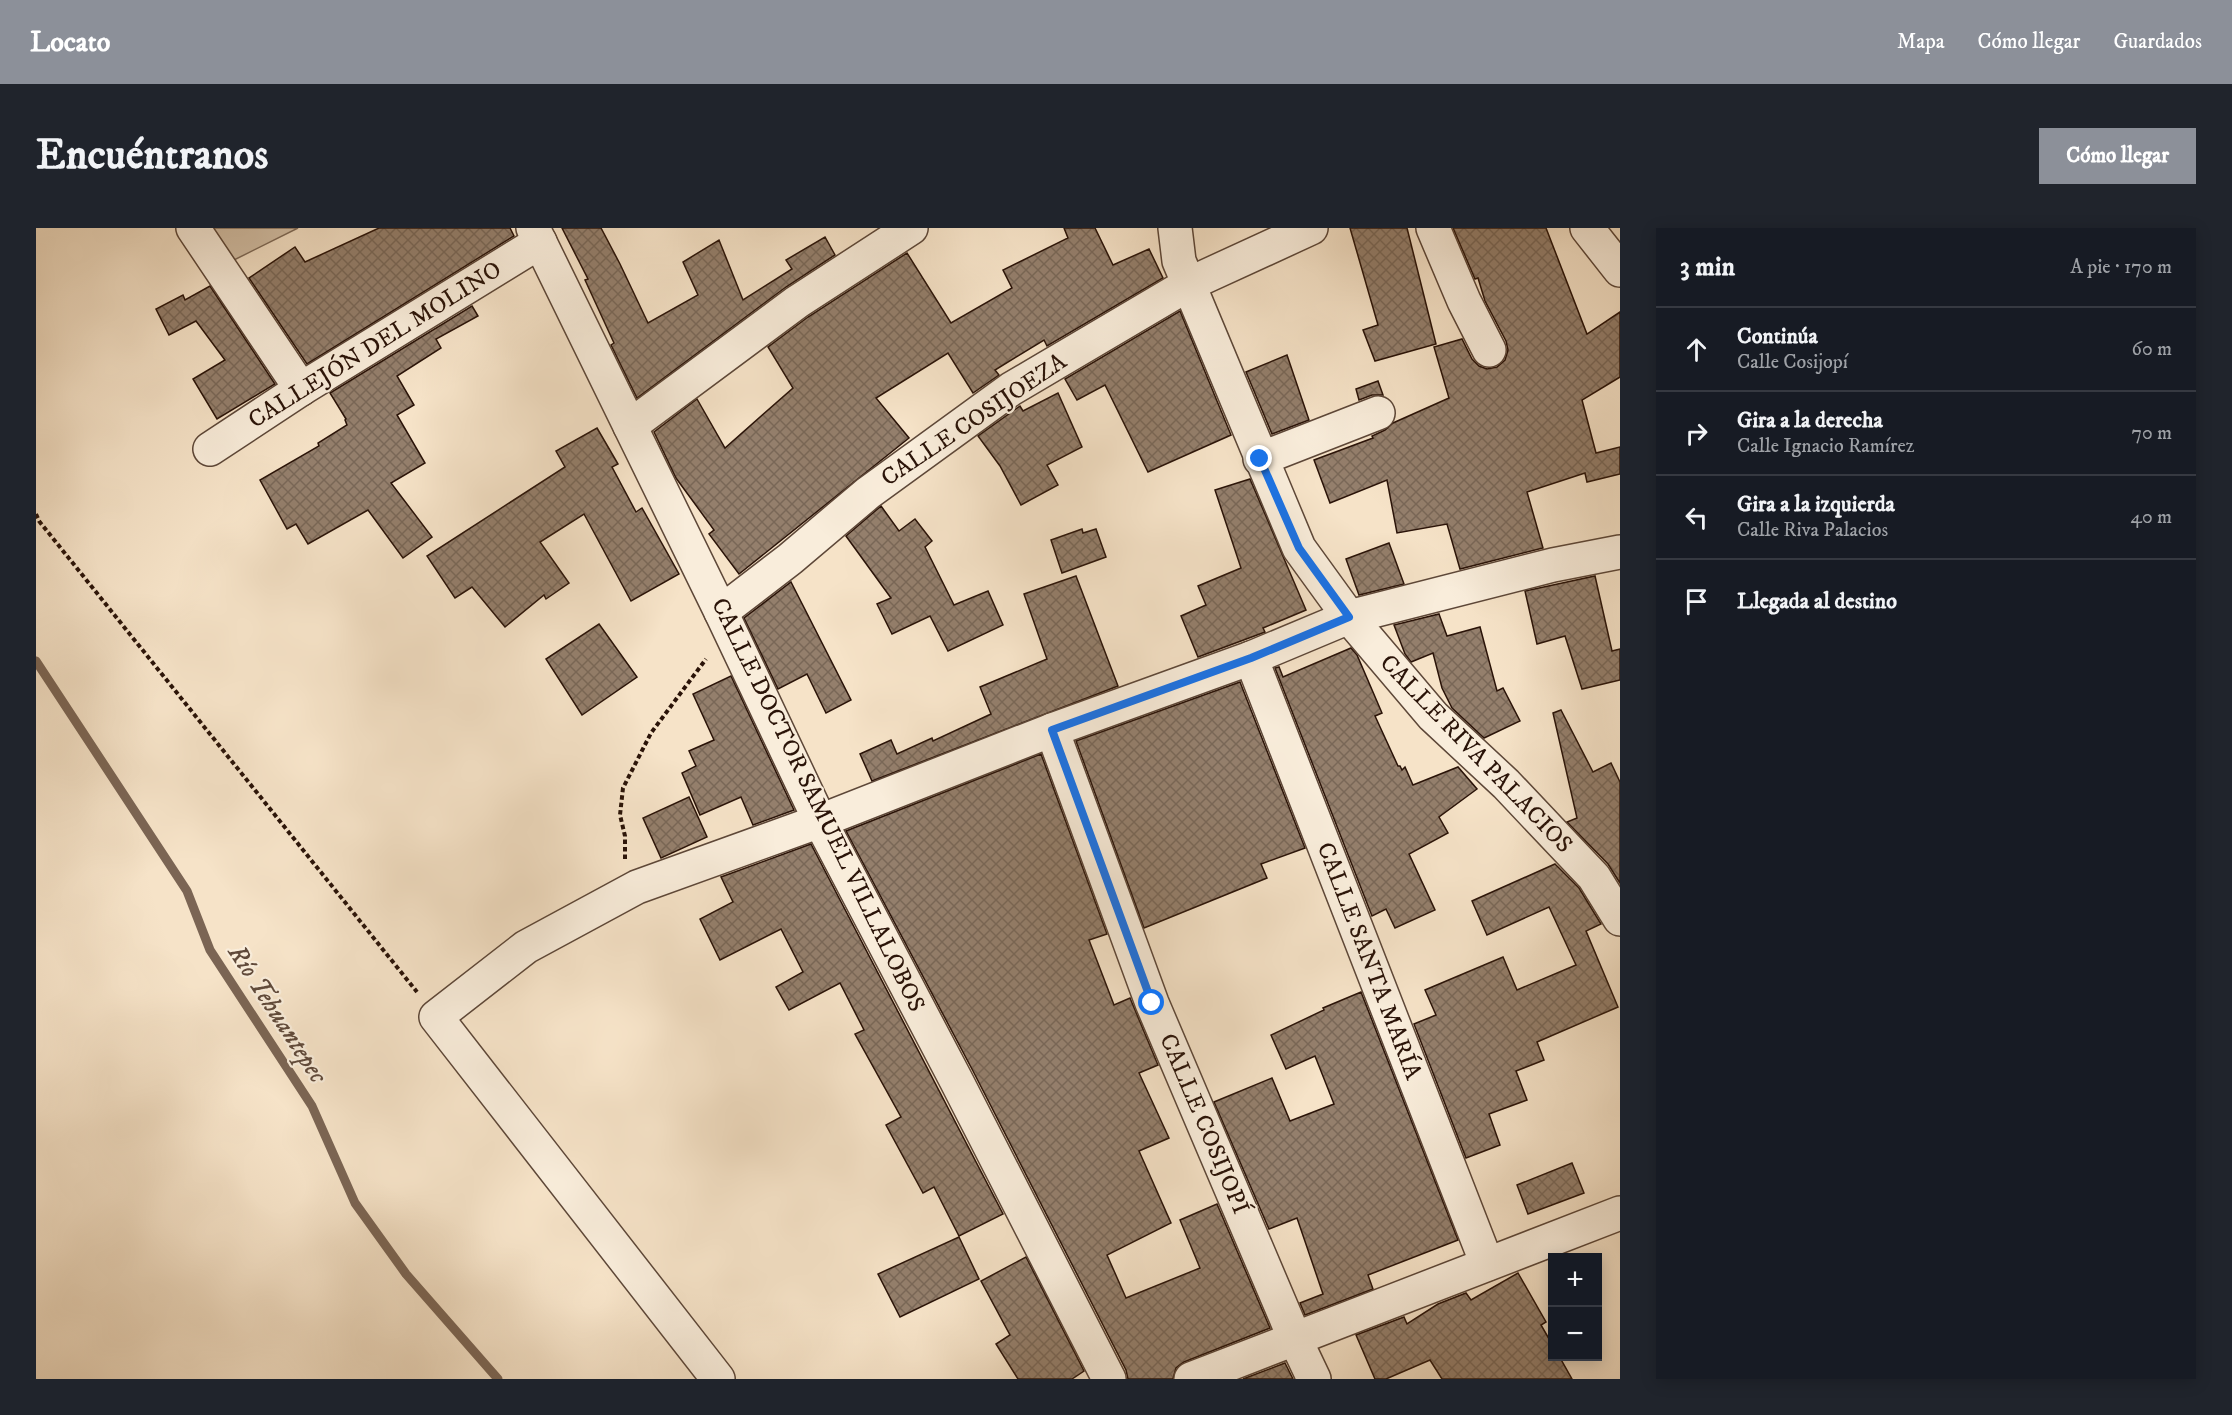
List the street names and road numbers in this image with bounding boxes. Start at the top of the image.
street label: CALLEJÓN DEL MOLINO [242,254,507,435]
street label: CALLE COSIJOEZA [876,346,1073,493]
street label: CALLE DOCTOR SAMUEL VILLALOBOS [704,593,932,1017]
street label: CALLE RIVA PALACIOS [1373,648,1579,860]
street label: CALLE SANTA MARÍA [1310,838,1429,1085]
street label: CALLE COSIJOPÍ [1152,1029,1257,1220]

